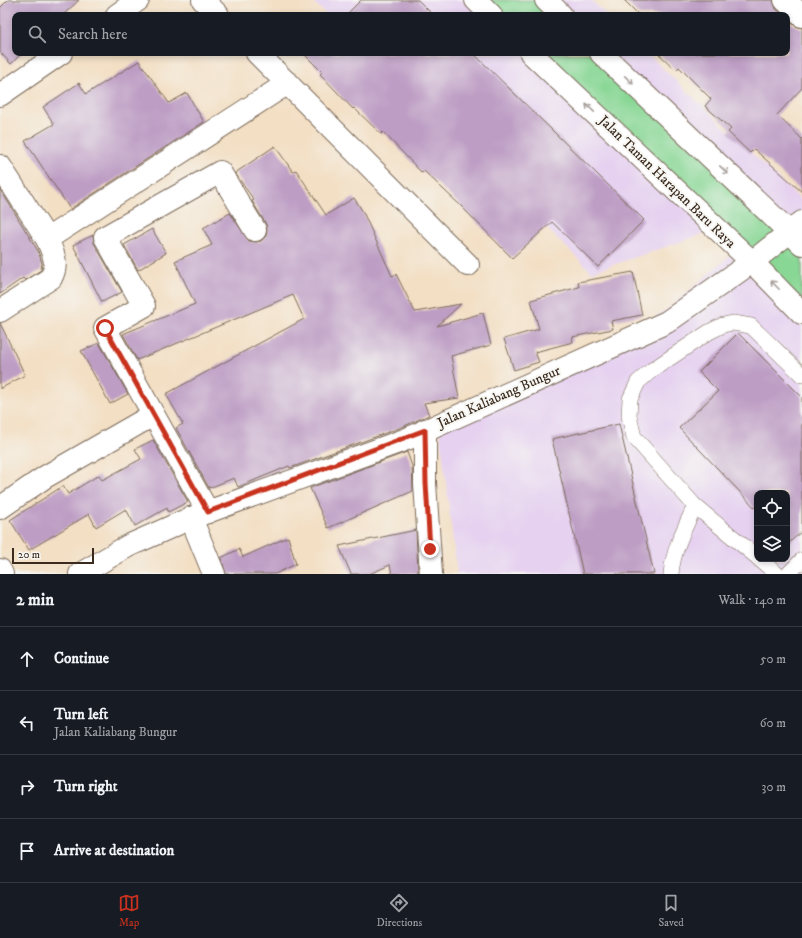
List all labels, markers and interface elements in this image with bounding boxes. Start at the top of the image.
search box [12,12,790,56]
icon: search [26,23,48,45]
text: Search here [58,25,127,44]
one-way arrow [624,75,634,84]
one-way arrow [585,104,595,113]
street label: Jalan Taman Harapan Baru Raya [593,110,739,252]
one-way arrow [718,165,729,174]
one-way arrow [770,280,779,290]
route start [96,319,114,337]
street label: Jalan Kaliabang Bungur [433,361,564,433]
map controls [754,490,790,562]
button: locate [754,490,790,526]
button: layers [754,526,790,562]
route end [421,540,439,558]
scale bar [12,546,94,565]
text: 20 m [18,548,40,562]
text: 2 min [16,589,54,611]
text: Walk · 140 m [718,592,786,608]
icon: ahead [16,648,38,670]
text: Continue [54,649,109,668]
text: 50 m [760,651,786,667]
text: Turn left [54,705,108,724]
icon: left [16,712,38,734]
text: 60 m [760,715,786,731]
text: Jalan Kaliabang Bungur [54,724,177,740]
icon: right [16,776,38,798]
text: Turn right [54,777,117,796]
text: 30 m [762,779,786,795]
icon: arrive [16,840,38,862]
text: Arrive at destination [54,841,174,860]
tab: Map [118,892,140,930]
tab: Directions [377,892,422,930]
tab: Saved [659,892,684,930]

